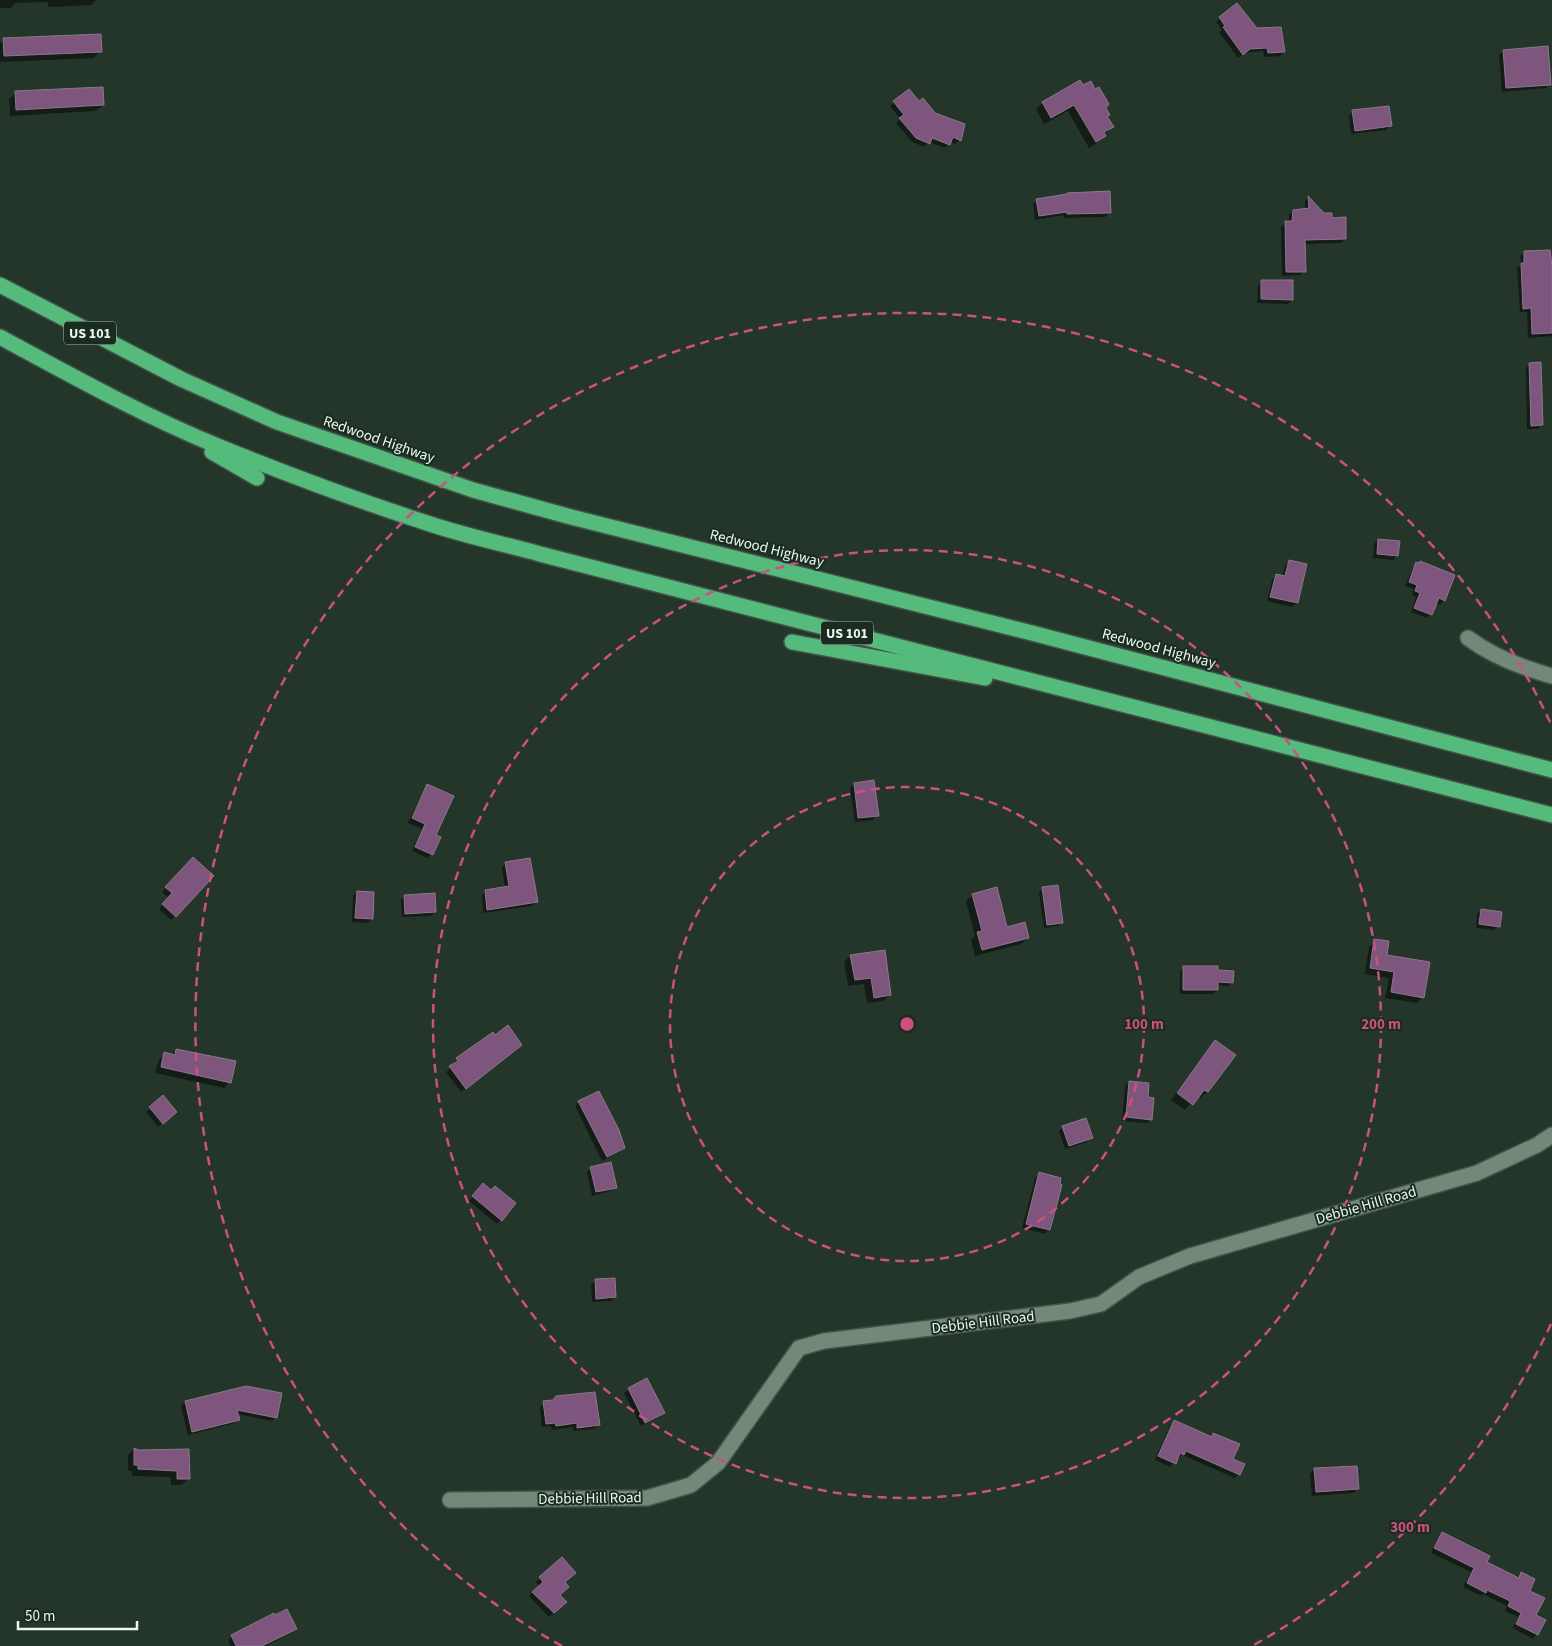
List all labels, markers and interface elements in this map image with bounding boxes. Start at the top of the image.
road number: US 101 [64,322,116,344]
street label: Redwood Highway [320,411,438,468]
street label: Redwood Highway [708,524,826,573]
road number: US 101 [821,622,873,644]
street label: Redwood Highway [1100,623,1218,674]
text: 100 m [1124,1014,1164,1035]
text: 200 m [1361,1014,1401,1035]
centre of rings [898,1015,916,1033]
street label: Debbie Hill Road [1313,1181,1419,1230]
street label: Debbie Hill Road [930,1306,1036,1339]
street label: Debbie Hill Road [538,1487,642,1510]
text: 300 m [1390,1517,1430,1538]
scale bar [18,1598,136,1630]
text: 50 m [25,1606,55,1627]

